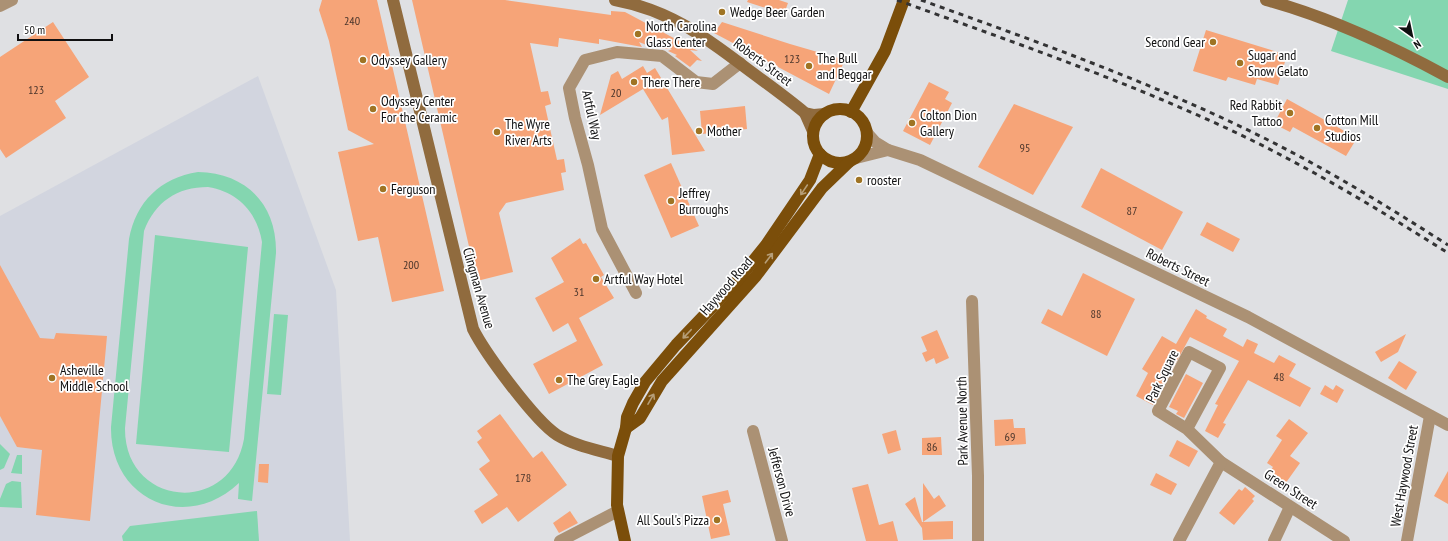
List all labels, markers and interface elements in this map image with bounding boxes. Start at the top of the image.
place label: Wedge Beer Garden [730,3,825,21]
marker: Wedge Beer Garden [717,7,727,17]
house number: 240 [344,13,360,28]
scale bar [18,16,112,42]
north arrow [1392,16,1432,56]
place label: North Carolina Glass Center [646,17,717,51]
text: 50 m [24,22,45,37]
marker: North Carolina Glass Center [633,29,643,39]
place label: Second Gear [1145,33,1205,51]
street label: Roberts Street [730,34,796,90]
marker: Second Gear [1208,37,1218,47]
text: N [1411,37,1424,52]
place label: Sugar and Snow Gelato [1248,46,1308,80]
place label: The Bull and Beggar [817,49,872,83]
place label: Odyssey Gallery [371,51,447,69]
house number: 123 [784,51,800,66]
marker: Odyssey Gallery [358,55,368,65]
marker: Sugar and Snow Gelato [1235,58,1245,68]
marker: The Bull and Beggar [804,61,814,71]
place label: There There [642,73,700,91]
marker: There There [629,77,639,87]
house number: 123 [28,82,44,97]
house number: 20 [611,85,621,100]
street label: Artful Way [578,89,606,142]
place label: Odyssey Center For the Ceramic [381,92,457,126]
place label: Red Rabbit Tattoo [1230,96,1282,130]
marker: Odyssey Center For the Ceramic [368,104,378,114]
place label: Colton Dion Gallery [920,106,977,140]
marker: Red Rabbit Tattoo [1285,108,1295,118]
place label: Cotton Mill Studios [1325,111,1379,145]
place label: The Wyre River Arts [505,115,552,149]
marker: Colton Dion Gallery [907,118,917,128]
place label: Mother [707,122,742,140]
marker: Cotton Mill Studios [1312,123,1322,133]
marker: Mother [694,126,704,136]
marker: The Wyre River Arts [492,127,502,137]
house number: 95 [1020,140,1030,155]
place label: rooster [867,171,901,189]
marker: rooster [854,175,864,185]
place label: Ferguson [391,180,435,198]
marker: Ferguson [378,184,388,194]
place label: Jeffrey Burroughs [678,184,729,218]
one-way arrow [800,184,808,195]
marker: Jeffrey Burroughs [666,196,676,206]
house number: 87 [1127,203,1137,218]
street label: Roberts Street [1143,244,1213,290]
street label: Clingman Avenue [459,245,499,331]
street label: Haywood Road [696,253,756,319]
one-way arrow [765,253,774,264]
house number: 200 [403,257,419,272]
place label: Artful Way Hotel [604,270,684,288]
marker: Artful Way Hotel [591,274,601,284]
house number: 31 [574,284,584,299]
house number: 88 [1091,306,1101,321]
one-way arrow [682,329,692,339]
street label: Park Square [1141,346,1183,405]
place label: Asheville Middle School [60,361,129,395]
house number: 48 [1274,369,1284,384]
place label: The Grey Eagle [567,371,639,389]
marker: Asheville Middle School [47,373,57,383]
marker: The Grey Eagle [554,375,564,385]
street label: Park Avenue North [952,376,972,466]
one-way arrow [647,393,655,405]
street label: West Haywood Street [1386,424,1422,528]
house number: 69 [1005,429,1015,444]
house number: 86 [927,439,937,454]
street label: Jefferson Drive [764,444,800,519]
street label: Green Street [1261,465,1321,513]
house number: 178 [515,470,531,485]
place label: All Soul's Pizza [637,511,709,529]
marker: All Soul's Pizza [712,515,722,525]

